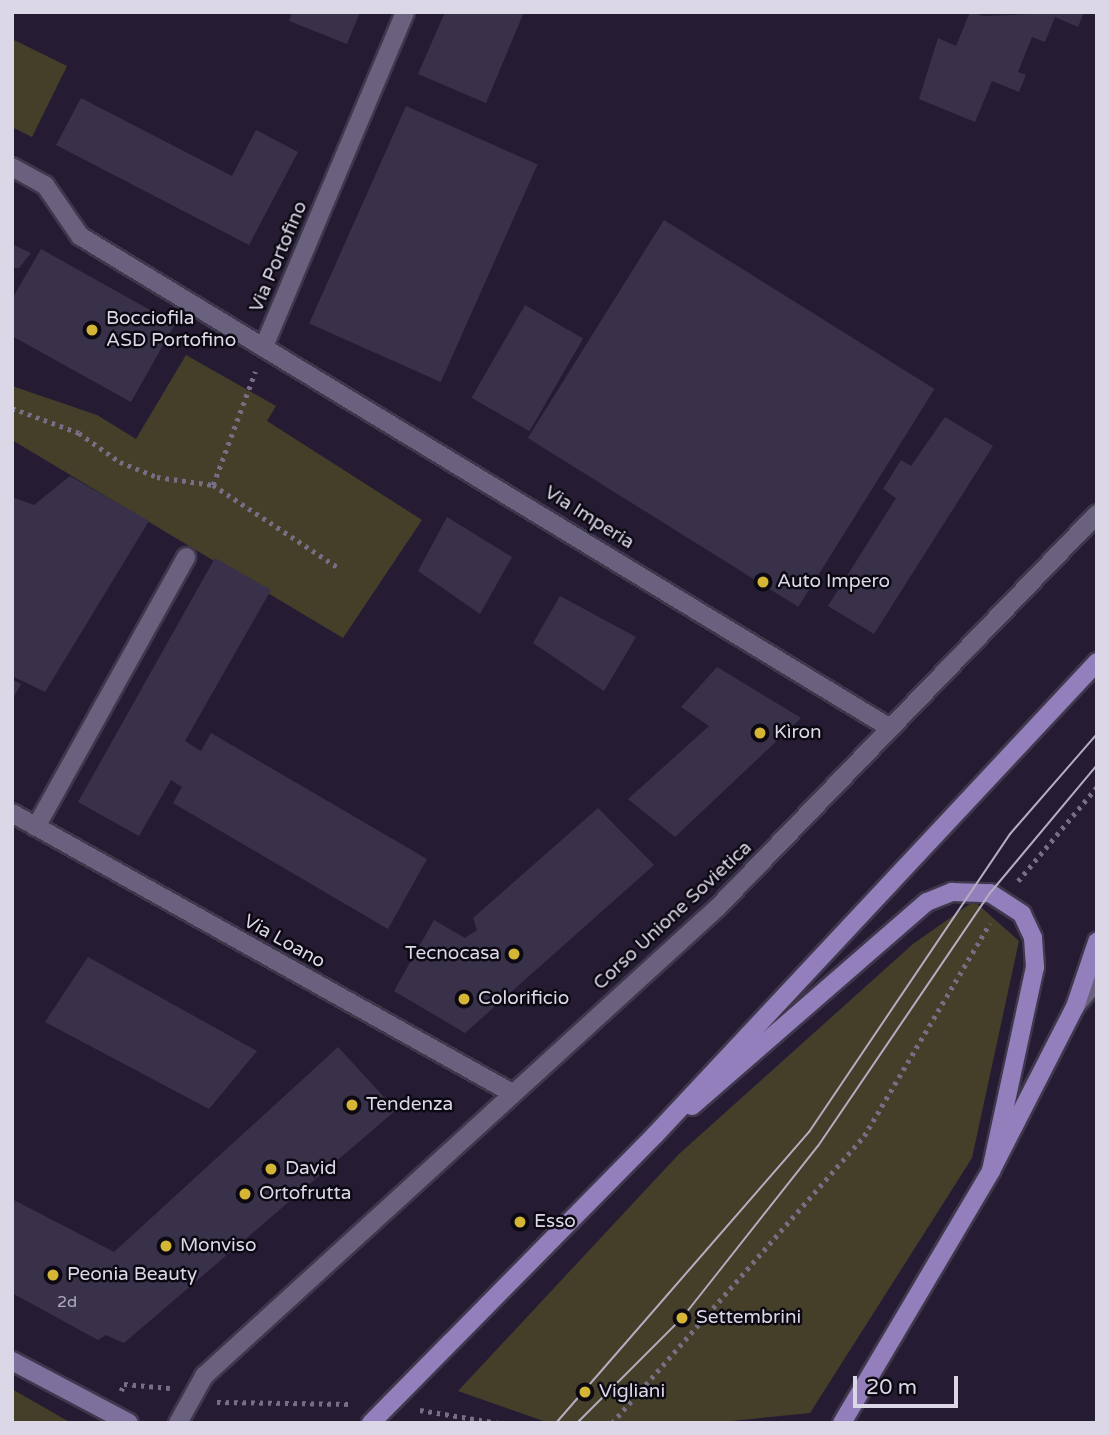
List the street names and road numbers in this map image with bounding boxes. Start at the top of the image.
street label: Via Portofino [245,198,313,316]
street label: Via Imperia [540,481,638,555]
street label: Corso Unione Sovietica [589,837,757,995]
street label: Via Loano [239,910,329,974]

